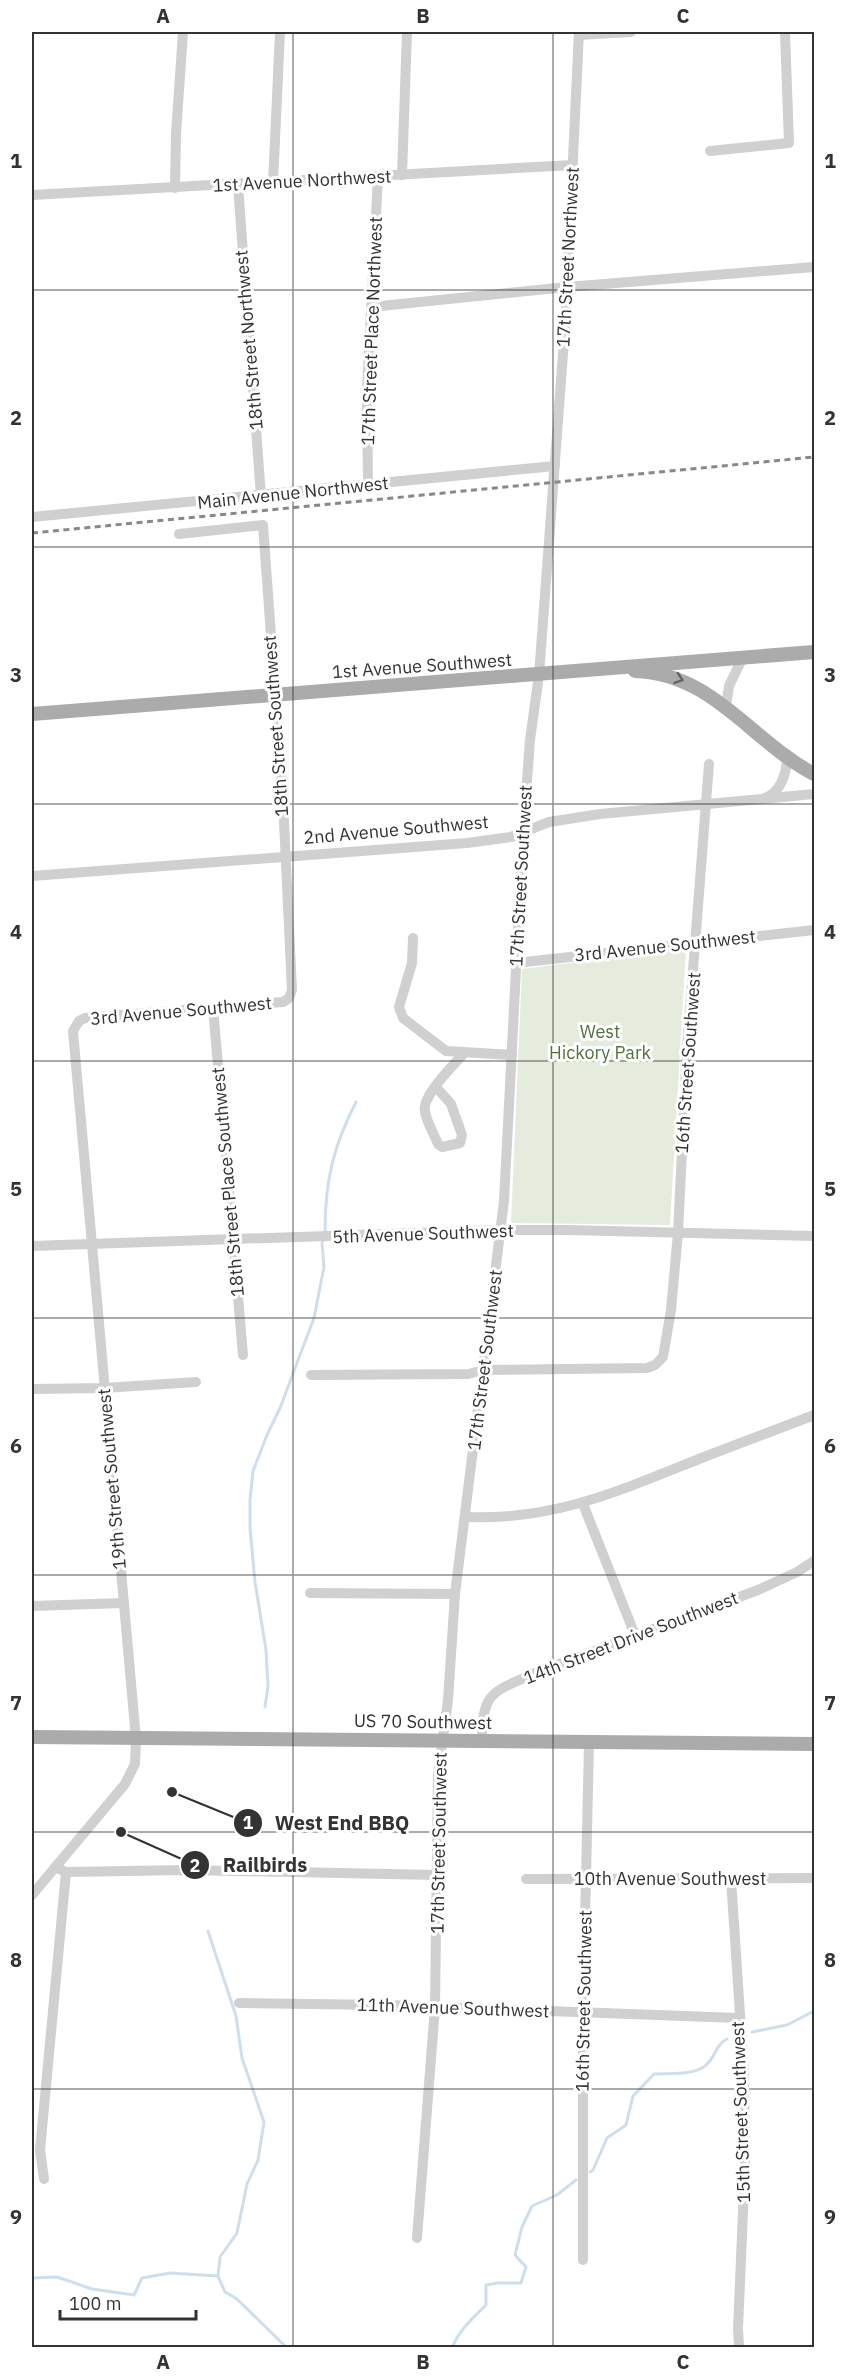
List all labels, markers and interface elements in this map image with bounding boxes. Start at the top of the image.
text: A [156,2,170,29]
text: B [416,2,430,29]
text: C [676,2,690,29]
text: 1 [10,147,22,174]
text: 1 [824,147,836,174]
street label: 1st Avenue Northwest [212,164,392,197]
street label: 17th Street Northwest [551,166,584,348]
street label: 17th Street Place Northwest [356,216,387,446]
street label: 18th Street Northwest [229,249,268,431]
text: 2 [10,404,22,431]
text: 2 [824,404,836,431]
street label: Main Avenue Northwest [196,471,390,514]
street label: 18th Street Southwest [258,635,293,818]
street label: 1st Avenue Southwest [331,648,513,683]
text: 3 [10,661,22,688]
text: 3 [824,661,836,688]
one-way arrow [673,672,684,685]
street label: 17th Street Southwest [504,785,537,967]
street label: 2nd Avenue Southwest [302,810,490,849]
text: 4 [10,918,22,945]
text: 4 [824,918,836,945]
street label: 3rd Avenue Southwest [573,925,757,966]
street label: 16th Street Southwest [670,971,705,1154]
street label: 3rd Avenue Southwest [89,991,273,1030]
park label: West Hickory Park [549,1020,652,1064]
street label: 18th Street Place Southwest [206,1066,249,1298]
text: 5 [10,1175,22,1202]
text: 5 [824,1175,836,1202]
street label: 5th Avenue Southwest [332,1219,514,1248]
street label: 17th Street Southwest [462,1268,507,1452]
street label: 19th Street Southwest [92,1387,131,1571]
text: 6 [10,1432,22,1459]
text: 6 [824,1432,836,1459]
street label: 14th Street Drive Southwest [520,1586,741,1689]
text: 7 [10,1689,22,1716]
text: 7 [824,1689,836,1716]
street label: US 70 Southwest [354,1709,492,1734]
street label: 17th Street Southwest [425,1752,452,1934]
callout: West End BBQ [233,1804,422,1842]
text: West End BBQ [275,1809,409,1836]
text: 1 [243,1811,254,1834]
callout: Railbirds [180,1846,319,1884]
text: Railbirds [223,1851,307,1878]
text: 2 [190,1854,200,1877]
street label: 10th Avenue Southwest [574,1867,766,1890]
street label: 16th Street Southwest [570,1910,597,2092]
text: 8 [10,1946,22,1973]
text: 8 [824,1946,836,1973]
street label: 11th Avenue Southwest [356,1993,550,2022]
street label: 15th Street Southwest [726,2021,755,2203]
text: 9 [10,2203,22,2230]
text: 9 [824,2203,836,2230]
scale bar [60,2283,196,2321]
text: 100 m [69,2292,121,2315]
text: A [156,2348,170,2375]
text: B [416,2348,430,2375]
text: C [676,2348,690,2375]

